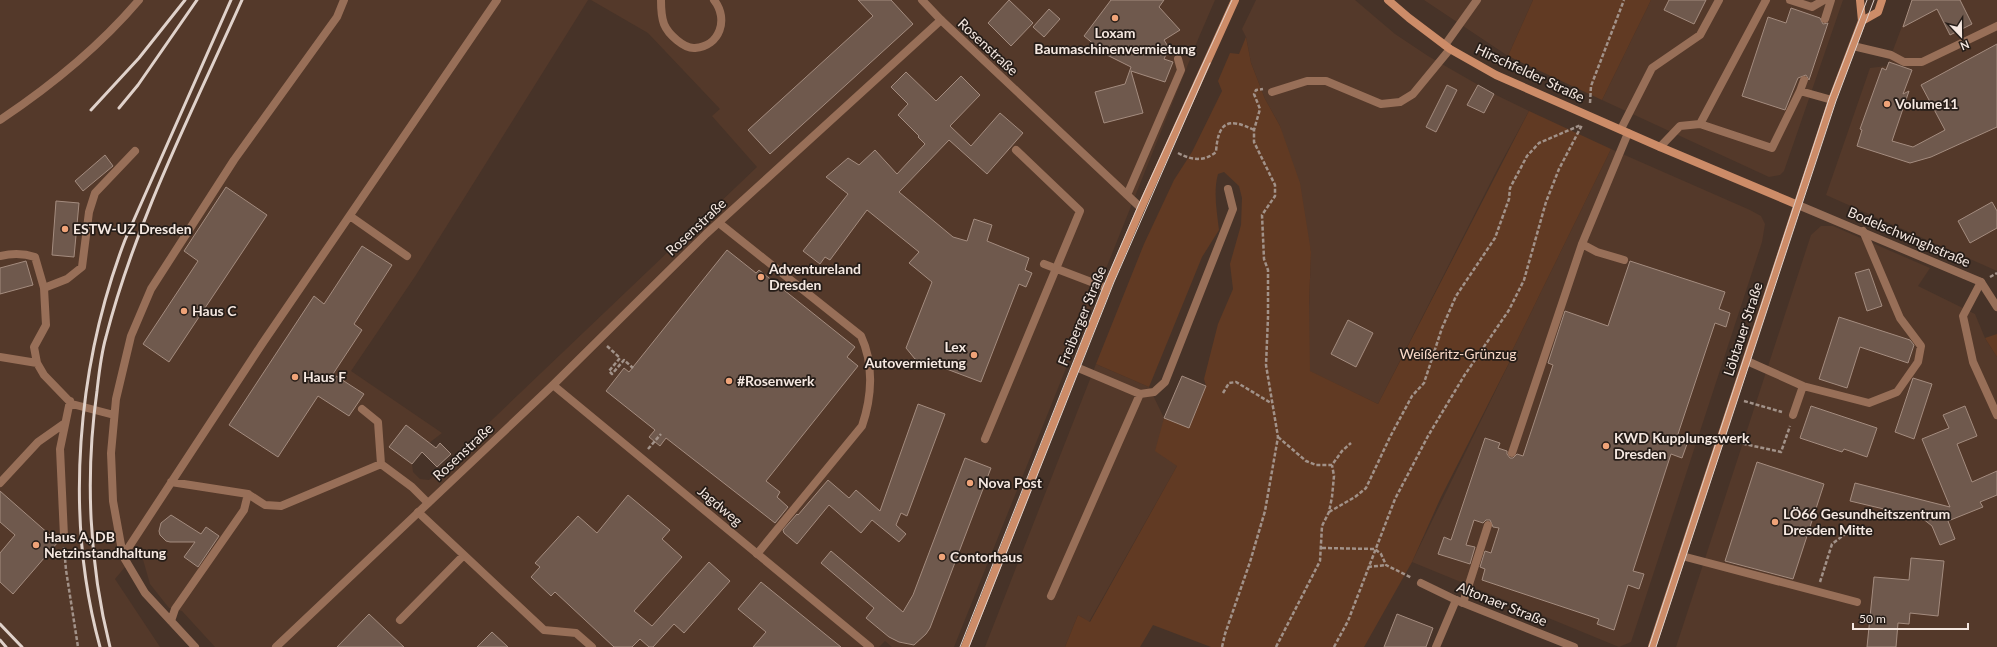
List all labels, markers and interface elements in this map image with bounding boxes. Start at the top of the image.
marker: Loxam Baumaschinenvermietung [1110,13,1120,23]
street label: Rosenstraße [955,14,1022,79]
north arrow [1941,16,1981,56]
place label: Loxam Baumaschinenvermietung [1034,24,1196,57]
text: N [1959,38,1971,53]
street label: Hirschfelder Straße [1473,40,1587,105]
place label: Volume11 [1894,95,1958,112]
marker: Volume11 [1882,99,1892,109]
street label: Rosenstraße [662,194,729,259]
street label: Bodelschwinghstraße [1845,203,1973,270]
place label: ESTW-UZ Dresden [73,220,192,237]
marker: ESTW-UZ Dresden [60,224,70,234]
place label: Adventureland Dresden [768,260,861,293]
street label: Freiberger Straße [1054,264,1109,368]
marker: Adventureland Dresden [756,272,766,282]
street label: Löbtauer Straße [1719,280,1766,378]
place label: Haus C [192,302,237,319]
marker: Haus C [179,306,189,316]
place label: Lex Autovermietung [864,338,967,371]
park label: Weißeritz-Grünzug [1399,345,1517,362]
marker: Lex Autovermietung [969,350,979,360]
place label: Haus F [303,368,346,385]
marker: Haus F [290,372,300,382]
place label: #Rosenwerk [737,372,815,389]
marker: #Rosenwerk [724,376,734,386]
street label: Rosenstraße [429,419,496,484]
place label: KWD Kupplungswerk Dresden [1614,429,1750,462]
marker: KWD Kupplungswerk Dresden [1601,441,1611,451]
place label: Nova Post [978,474,1043,491]
marker: Nova Post [965,478,975,488]
street label: Jagdweg [694,482,746,529]
place label: LÖ66 Gesundheitszentrum Dresden Mitte [1783,505,1950,538]
marker: LÖ66 Gesundheitszentrum Dresden Mitte [1770,517,1780,527]
place label: Haus A, DB Netzinstandhaltung [44,528,167,561]
marker: Haus A, DB Netzinstandhaltung [31,540,41,550]
place label: Contorhaus [950,548,1022,565]
marker: Contorhaus [937,552,947,562]
street label: Altonaer Straße [1455,578,1550,629]
scale bar [1853,605,1968,631]
text: 50 m [1859,611,1886,626]

